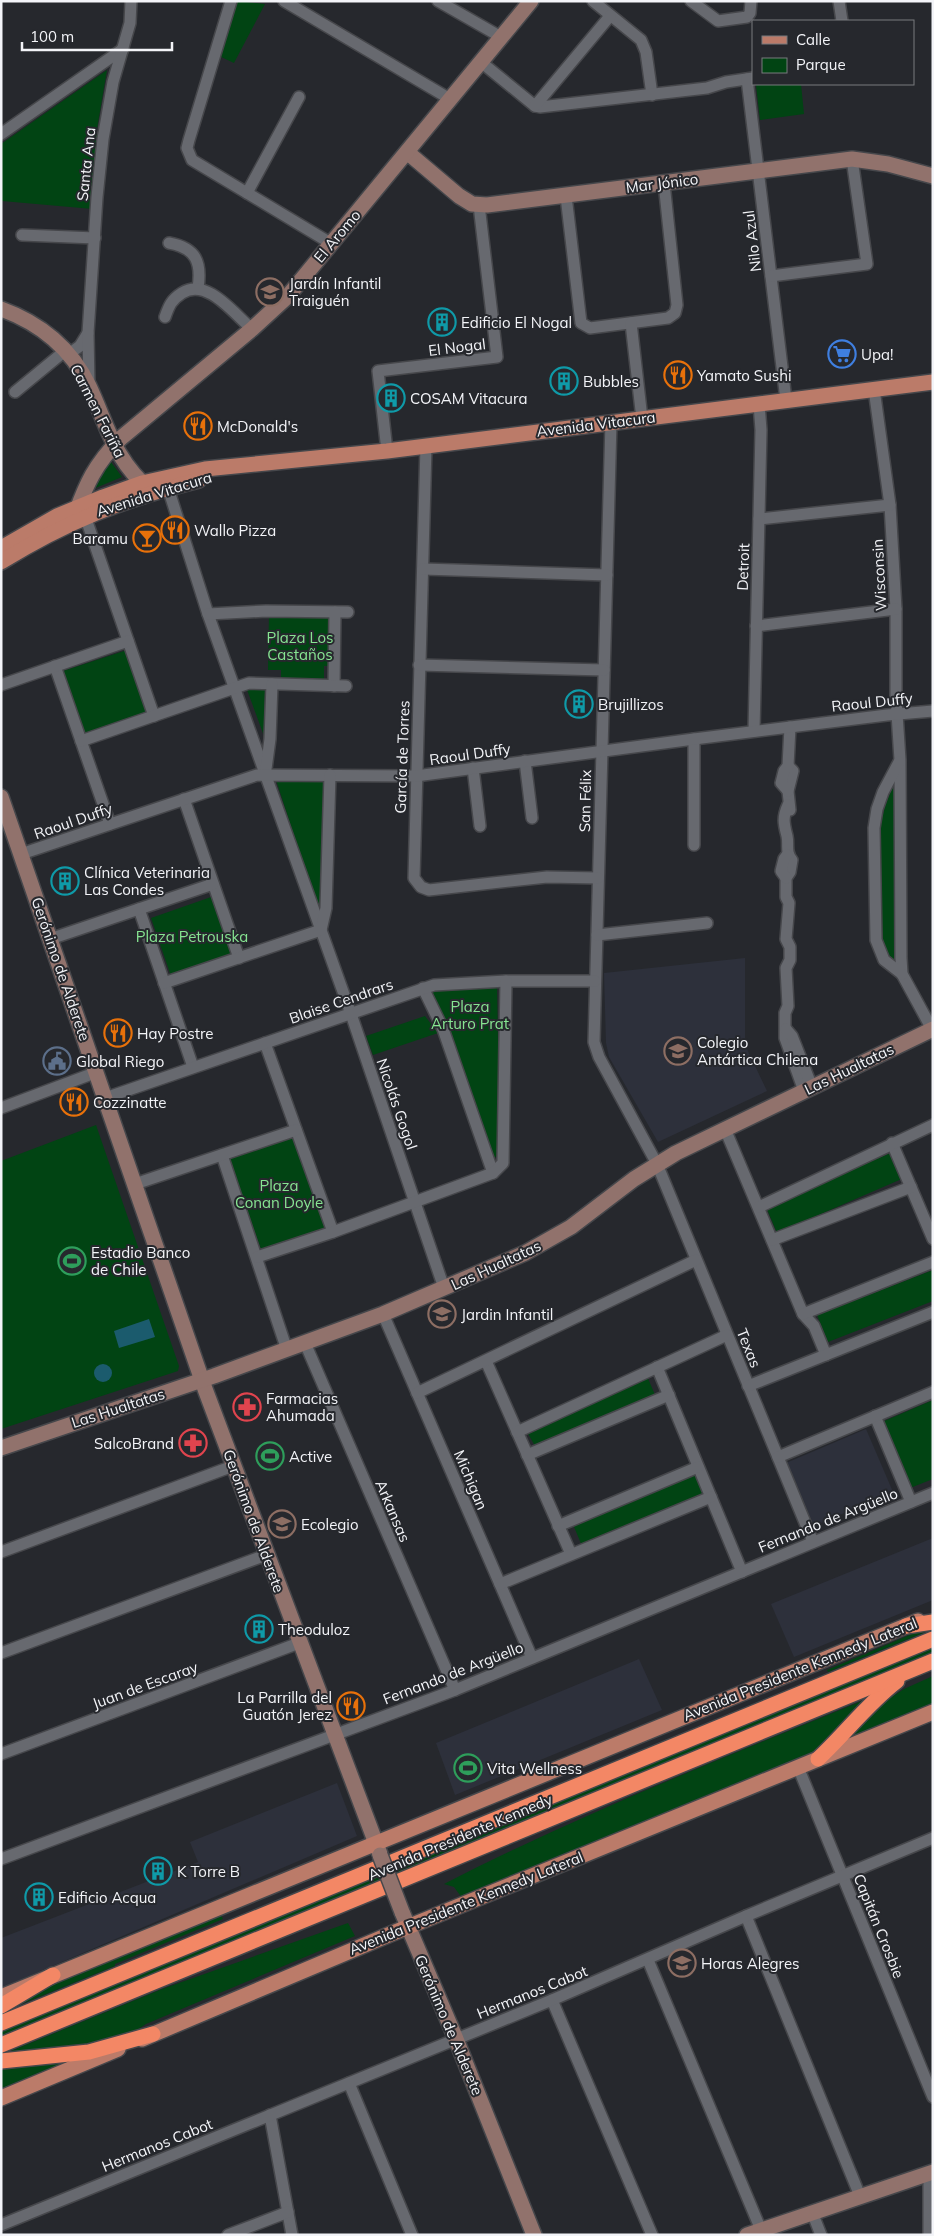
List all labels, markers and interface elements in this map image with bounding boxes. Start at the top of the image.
scale bar [22,20,172,52]
legend [752,20,914,85]
text: 100 m [30,27,74,46]
text: Calle [796,30,830,49]
text: Parque [796,55,846,74]
street label: Santa Ana [73,126,99,202]
street label: Mar Jónico [625,169,699,197]
street label: El Aromo [309,206,365,266]
street label: Nilo Azul [739,209,765,273]
place label: Jardín Infantil Traiguén [289,274,381,310]
school or university icon: Jardín Infantil Traiguén [255,277,285,307]
building icon: Edificio El Nogal [427,307,457,337]
place label: Edificio El Nogal [461,313,572,332]
street label: El Nogal [427,334,487,360]
supermarket icon: Upa! [827,339,857,369]
place label: Upa! [861,345,893,364]
restaurant icon: Yamato Sushi [663,360,693,390]
street label: Carmen Fariña [66,361,130,461]
building icon: Bubbles [549,366,579,396]
place label: Yamato Sushi [696,366,792,385]
place label: Bubbles [583,372,639,391]
building icon: COSAM Vitacura [376,383,406,413]
place label: COSAM Vitacura [410,389,527,408]
street label: Avenida Vitacura [535,407,657,441]
restaurant icon: McDonald's [183,411,213,441]
place label: McDonald's [217,417,298,436]
street label: Avenida Vitacura [94,467,214,521]
restaurant icon: Wallo Pizza [160,515,190,545]
place label: Wallo Pizza [194,521,276,540]
bar icon: Baramu [132,523,162,553]
place label: Baramu [73,529,128,548]
street label: Wisconsin [868,538,890,612]
street label: Detroit [733,543,753,591]
park label: Plaza Los Castaños [266,628,334,664]
street label: Raoul Duffy [830,688,914,716]
building icon: Brujillizos [564,689,594,719]
place label: Brujillizos [598,695,664,714]
street label: García de Torres [391,700,413,814]
street label: Raoul Duffy [428,739,512,769]
street label: San Félix [575,770,595,832]
street label: Raoul Duffy [31,799,115,843]
place label: Clínica Veterinaria Las Condes [84,863,210,899]
building icon: Clínica Veterinaria Las Condes [50,866,80,896]
street label: Gerónimo de Alderete [27,895,95,1043]
park label: Plaza Petrouska [136,927,248,946]
street label: Blaise Cendrars [287,974,395,1028]
park label: Plaza Arturo Prat [431,997,509,1033]
restaurant icon: Hay Postre [103,1018,133,1048]
place label: Hay Postre [137,1024,213,1043]
place label: Colegio Antártica Chilena [697,1033,818,1069]
school or university icon: Colegio Antártica Chilena [663,1036,693,1066]
street label: Las Hualtatas [801,1039,897,1099]
public building icon: Global Riego [42,1046,72,1076]
place label: Global Riego [76,1052,164,1071]
street label: Nicolás Gogol [373,1056,421,1152]
restaurant icon: Cozzinatte [59,1087,89,1117]
place label: Cozzinatte [93,1093,167,1112]
park label: Plaza Conan Doyle [235,1176,323,1212]
street label: Las Hualtatas [448,1236,544,1294]
place label: Estadio Banco de Chile [91,1243,190,1279]
sports icon: Estadio Banco de Chile [57,1246,87,1276]
school or university icon: Jardin Infantil [427,1299,457,1329]
place label: Jardin Infantil [461,1305,553,1324]
street label: Texas [733,1326,765,1370]
street label: Las Hualtatas [69,1384,167,1432]
place label: Farmacias Ahumada [266,1389,338,1425]
pharmacy icon: Farmacias Ahumada [232,1392,262,1422]
pharmacy icon: SalcoBrand [178,1428,208,1458]
place label: SalcoBrand [94,1434,174,1453]
sports icon: Active [255,1441,285,1471]
street label: Gerónimo de Alderete [219,1447,289,1595]
place label: Active [289,1447,332,1466]
street label: Michigan [450,1447,492,1513]
street label: Arkansas [371,1477,415,1545]
street label: Fernando de Argüello [755,1483,901,1557]
school or university icon: Ecolegio [267,1509,297,1539]
place label: Ecolegio [301,1515,359,1534]
street label: Avenida Presidente Kennedy Lateral [680,1613,920,1725]
building icon: Theoduloz [244,1614,274,1644]
place label: Theoduloz [278,1620,350,1639]
street label: Fernando de Argüello [380,1637,526,1709]
street label: Juan de Escaray [90,1657,201,1713]
place label: La Parrilla del Guatón Jerez [237,1688,332,1724]
restaurant icon: La Parrilla del Guatón Jerez [336,1691,366,1721]
sports icon: Vita Wellness [453,1753,483,1783]
place label: Vita Wellness [487,1759,582,1778]
street label: Avenida Presidente Kennedy [365,1789,555,1885]
street label: Avenida Presidente Kennedy Lateral [346,1847,586,1959]
building icon: K Torre B [143,1856,173,1886]
place label: K Torre B [177,1862,240,1881]
street label: Capitán Crosbie [849,1871,909,1981]
building icon: Edificio Acqua [24,1882,54,1912]
place label: Edificio Acqua [58,1888,156,1907]
school or university icon: Horas Alegres [667,1948,697,1978]
street label: Gerónimo de Alderete [411,1952,487,2098]
place label: Horas Alegres [701,1954,800,1973]
street label: Hermanos Cabot [474,1961,590,2023]
street label: Hermanos Cabot [99,2114,215,2176]

